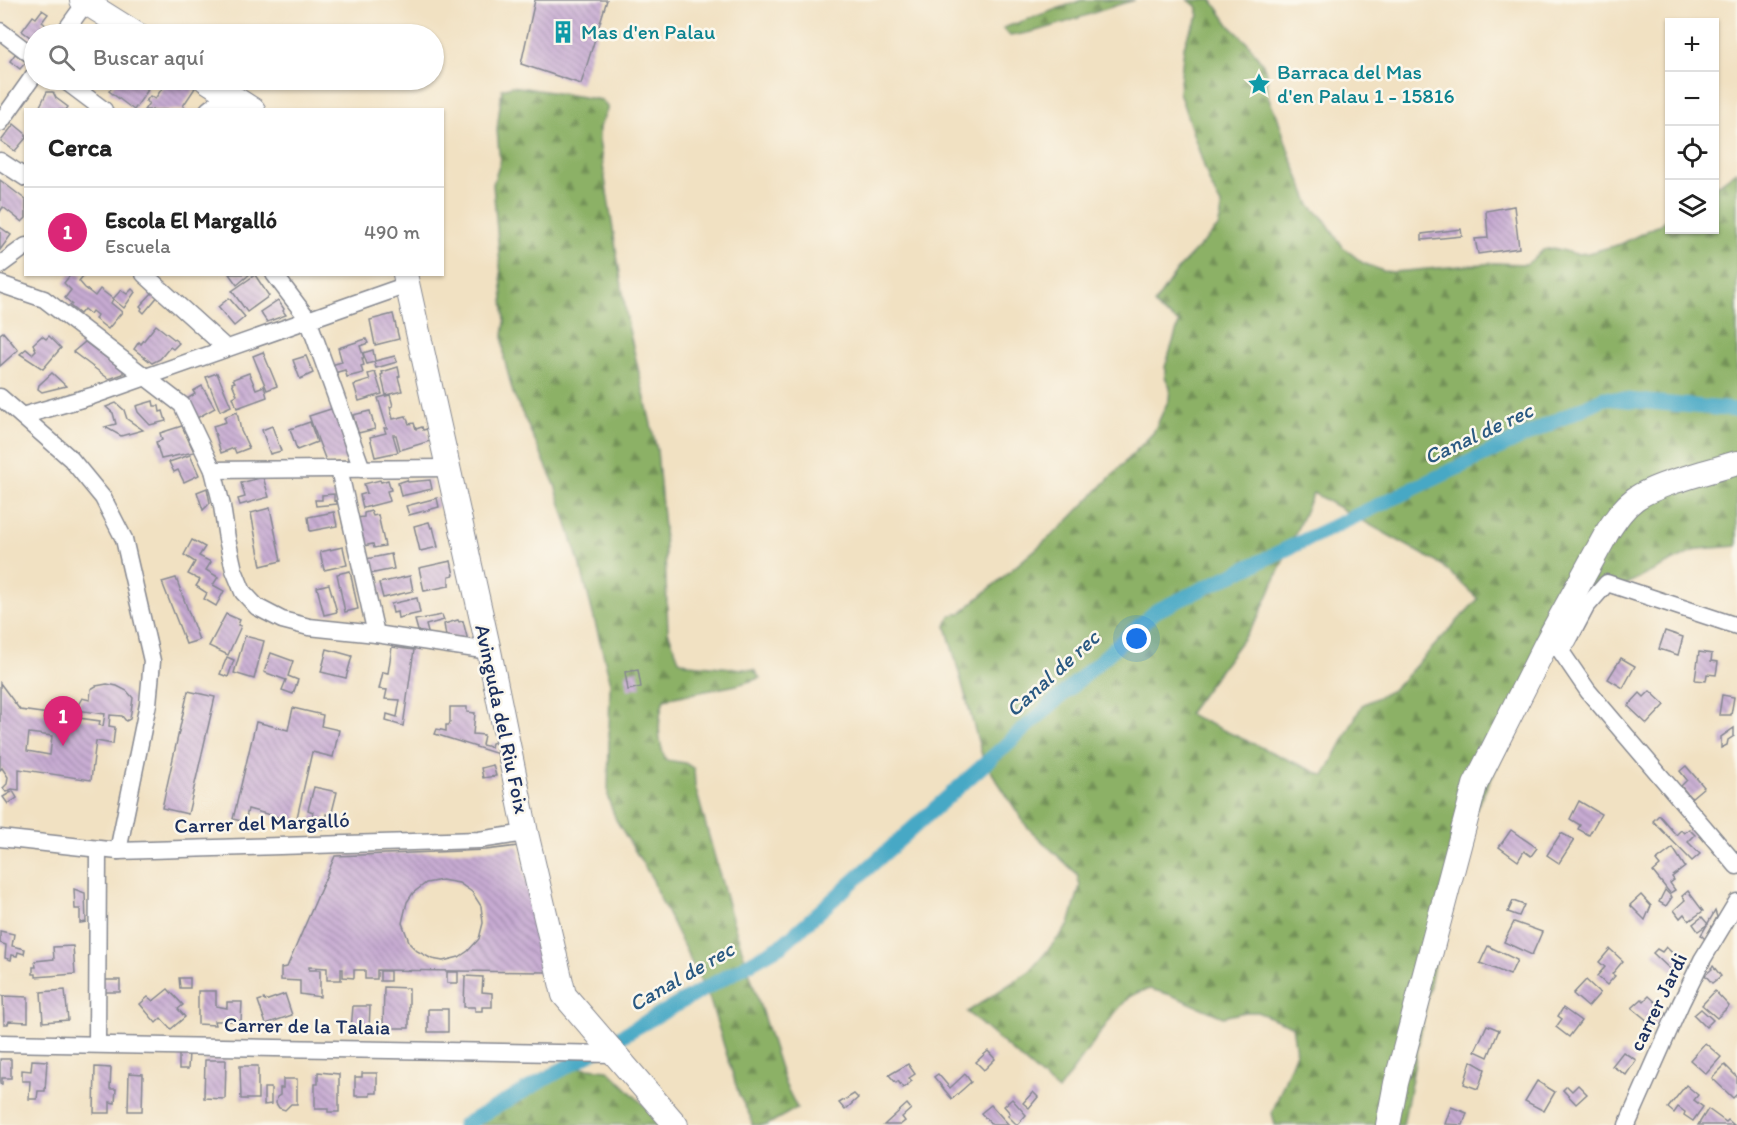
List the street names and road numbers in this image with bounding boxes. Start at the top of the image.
street label: Avinguda del Riu Foix [470,622,535,816]
street label: Carrer del Margalló [174,807,350,838]
street label: carrer Jardi [1623,949,1692,1055]
street label: Carrer de la Talaia [224,1012,390,1039]

